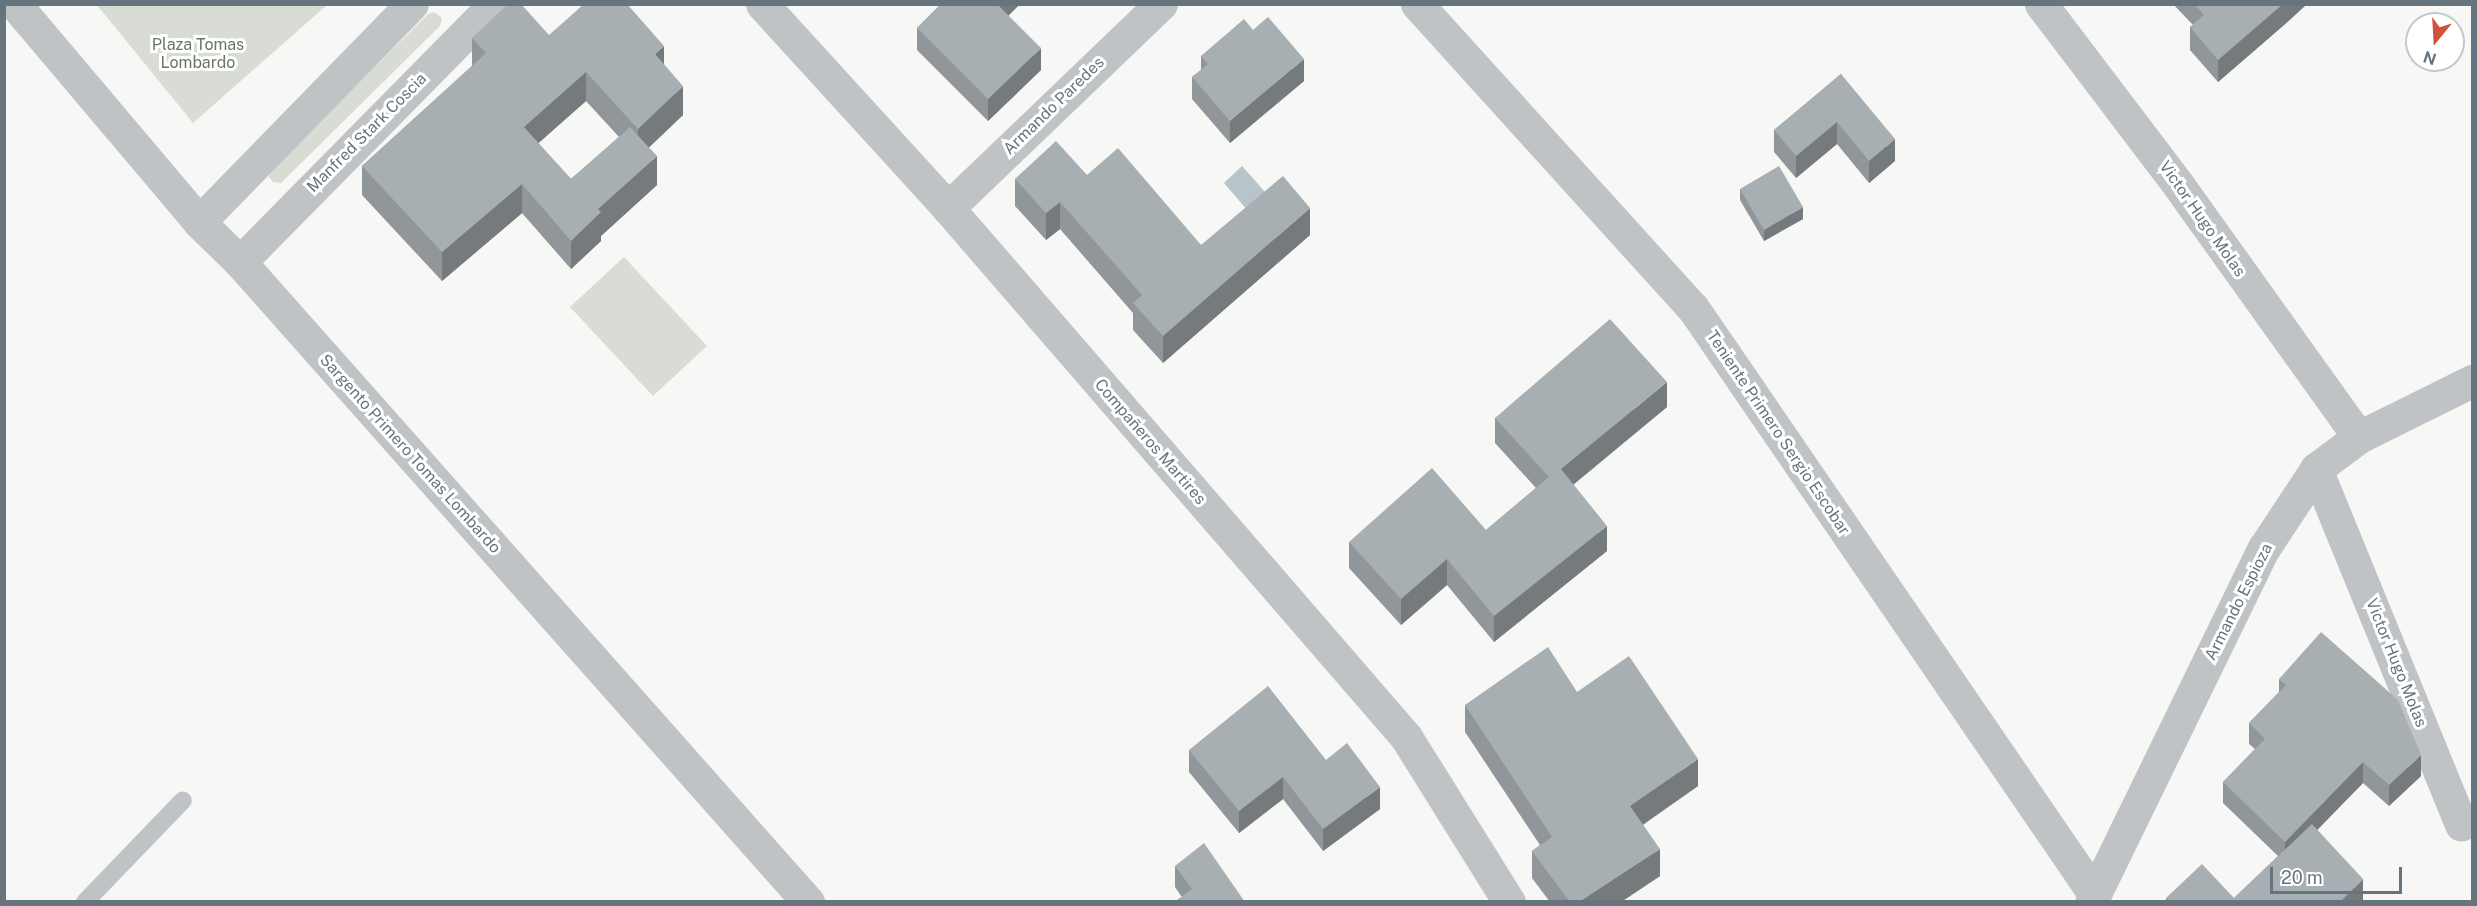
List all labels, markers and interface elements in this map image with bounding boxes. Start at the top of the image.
north arrow [2405,12,2465,72]
park label: Plaza Tomas Lombardo [152,35,244,73]
text: N [2421,47,2439,69]
street label: Armando Paredes [1000,53,1108,159]
street label: Manfred Stark Coscia [303,69,431,197]
street label: Victor Hugo Molas [2155,157,2249,281]
street label: Teniente Primero Sergio Escobar [1702,327,1854,539]
street label: Sargento Primero Tomas Lombardo [315,350,505,558]
street label: Compañeros Martires [1090,375,1210,509]
street label: Armando Espioza [2201,540,2277,664]
street label: Victor Hugo Molas [2361,596,2431,730]
scale bar [2273,855,2405,893]
text: 20 m [2281,867,2323,888]

